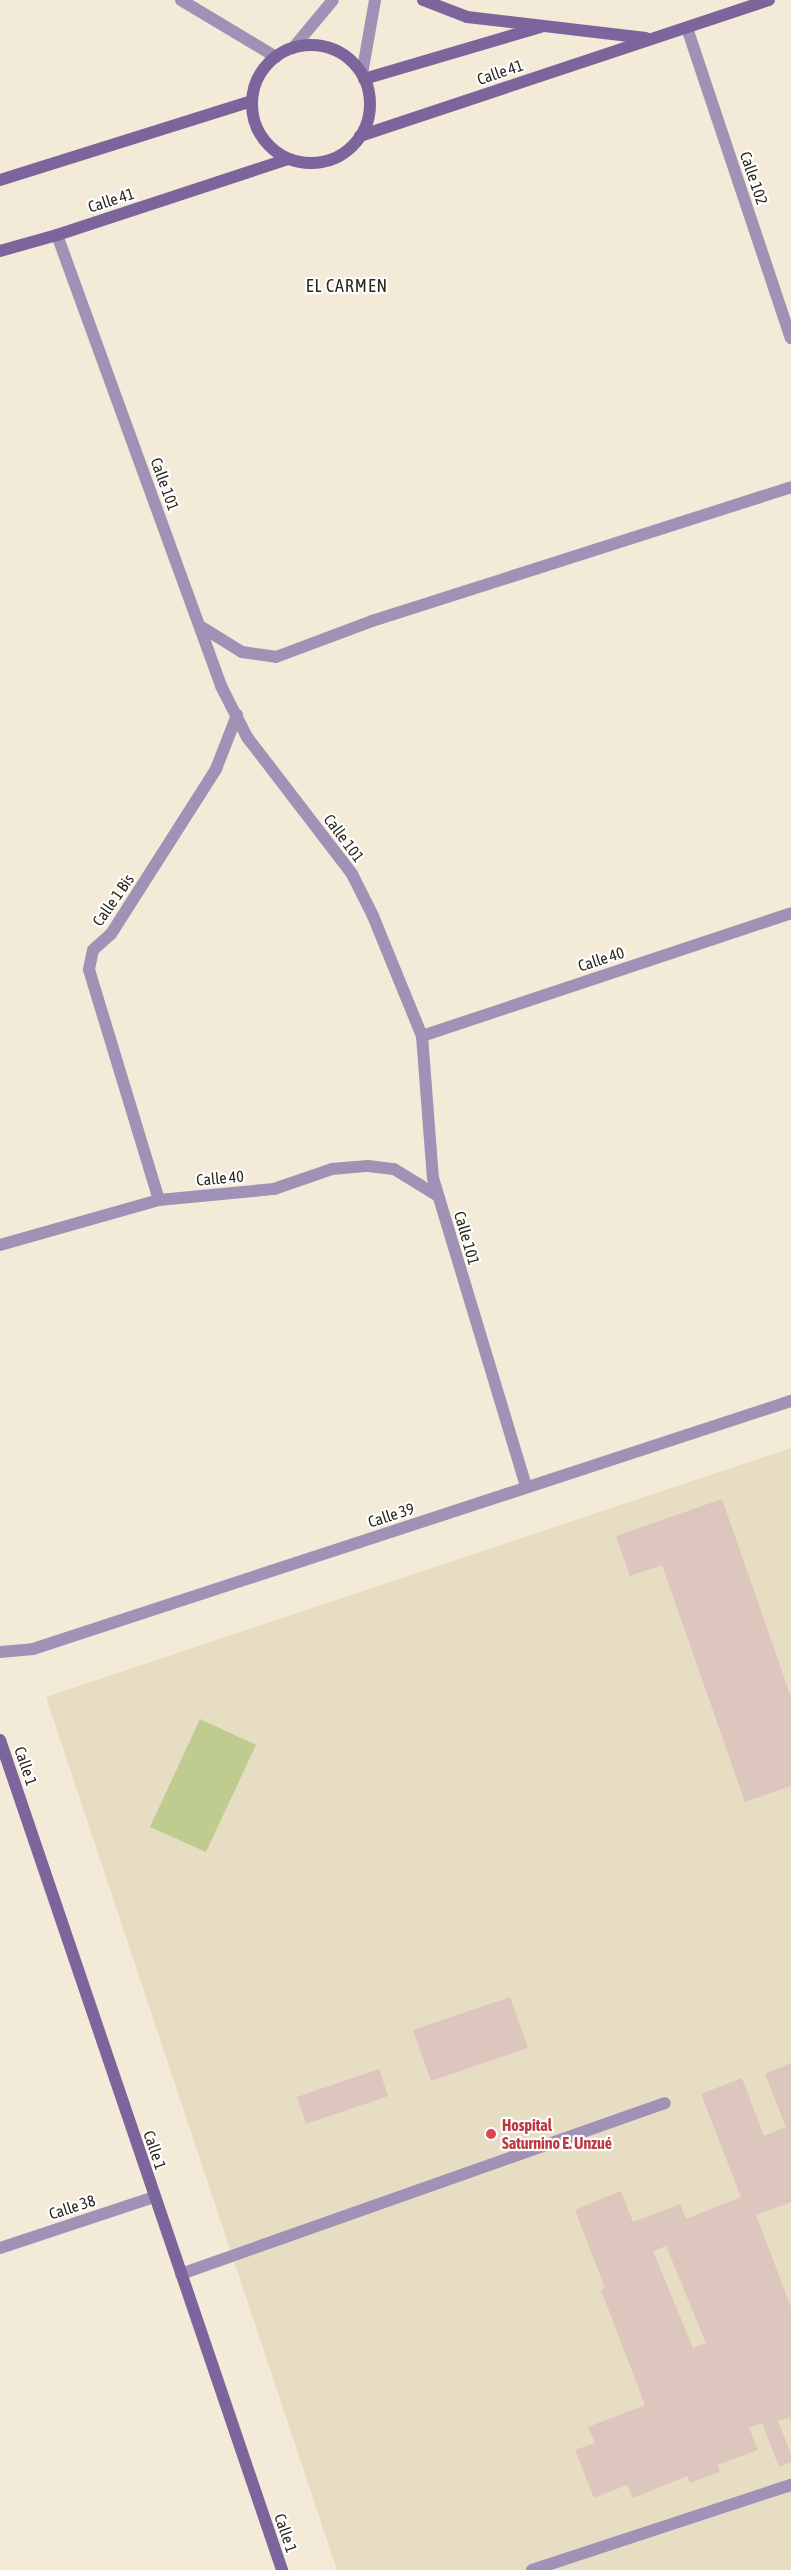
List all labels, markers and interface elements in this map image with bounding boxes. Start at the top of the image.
street label: Calle 41 [474,55,526,89]
street label: Calle 102 [736,149,772,207]
street label: Calle 41 [85,184,137,216]
district label: EL CARMEN [305,275,389,297]
street label: Calle 101 [147,455,183,513]
street label: Calle 101 [320,810,368,866]
street label: Calle 1 Bis [88,870,138,930]
street label: Calle 40 [575,943,627,975]
street label: Calle 40 [196,1166,244,1190]
street label: Calle 101 [450,1209,484,1267]
street label: Calle 39 [365,1499,417,1531]
street label: Calle 1 [10,1744,42,1788]
place label: Hospital Saturnino E. Unzué [502,2115,612,2153]
marker: Hospital Saturnino E. Unzué [484,2127,498,2141]
street label: Calle 1 [139,2128,171,2172]
street label: Calle 38 [46,2191,98,2223]
street label: Calle 1 [270,2511,302,2555]

